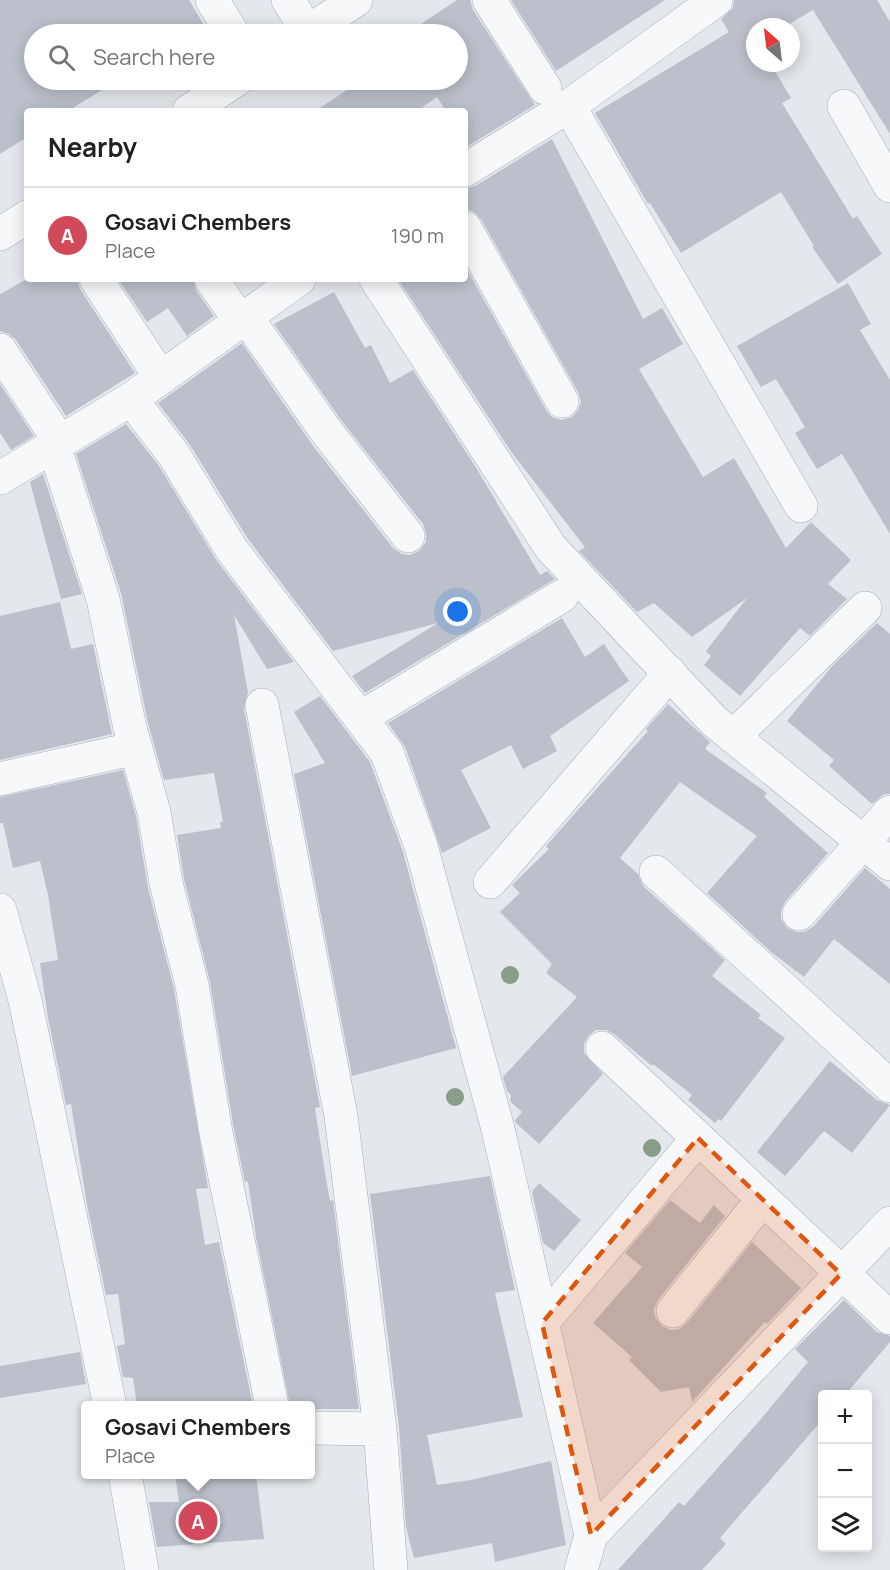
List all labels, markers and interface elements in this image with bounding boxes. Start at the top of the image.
north arrow [746,18,800,72]
search box [24,24,468,90]
icon: search [45,41,78,74]
text: Search here [93,42,215,72]
text: Nearby [48,129,137,165]
text: Gosavi Chembers [105,207,291,237]
text: A [61,222,74,249]
text: 190 m [391,222,444,249]
text: Place [105,237,155,264]
your location [443,597,472,626]
map controls [818,1390,872,1552]
button: + [818,1390,872,1444]
popup [81,1401,315,1479]
text: Gosavi Chembers [105,1412,291,1442]
text: Place [105,1442,155,1469]
button: − [818,1444,872,1498]
pin: A [178,1498,218,1544]
button: layers [818,1498,872,1552]

